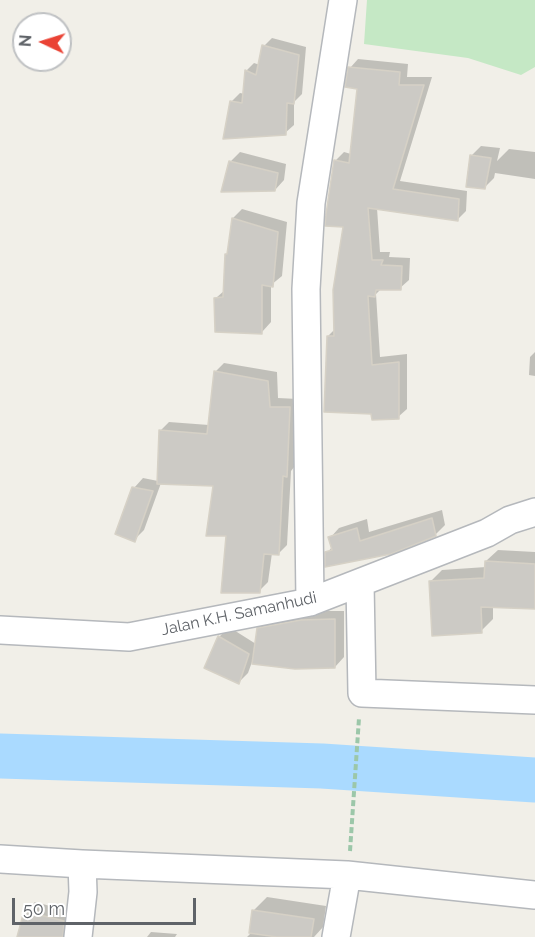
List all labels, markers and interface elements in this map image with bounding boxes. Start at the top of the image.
north arrow [12,12,72,72]
text: N [16,34,35,48]
street label: Jalan K.H. Samanhudi [160,588,318,640]
scale bar [15,886,200,924]
text: 50 m [23,898,65,919]

